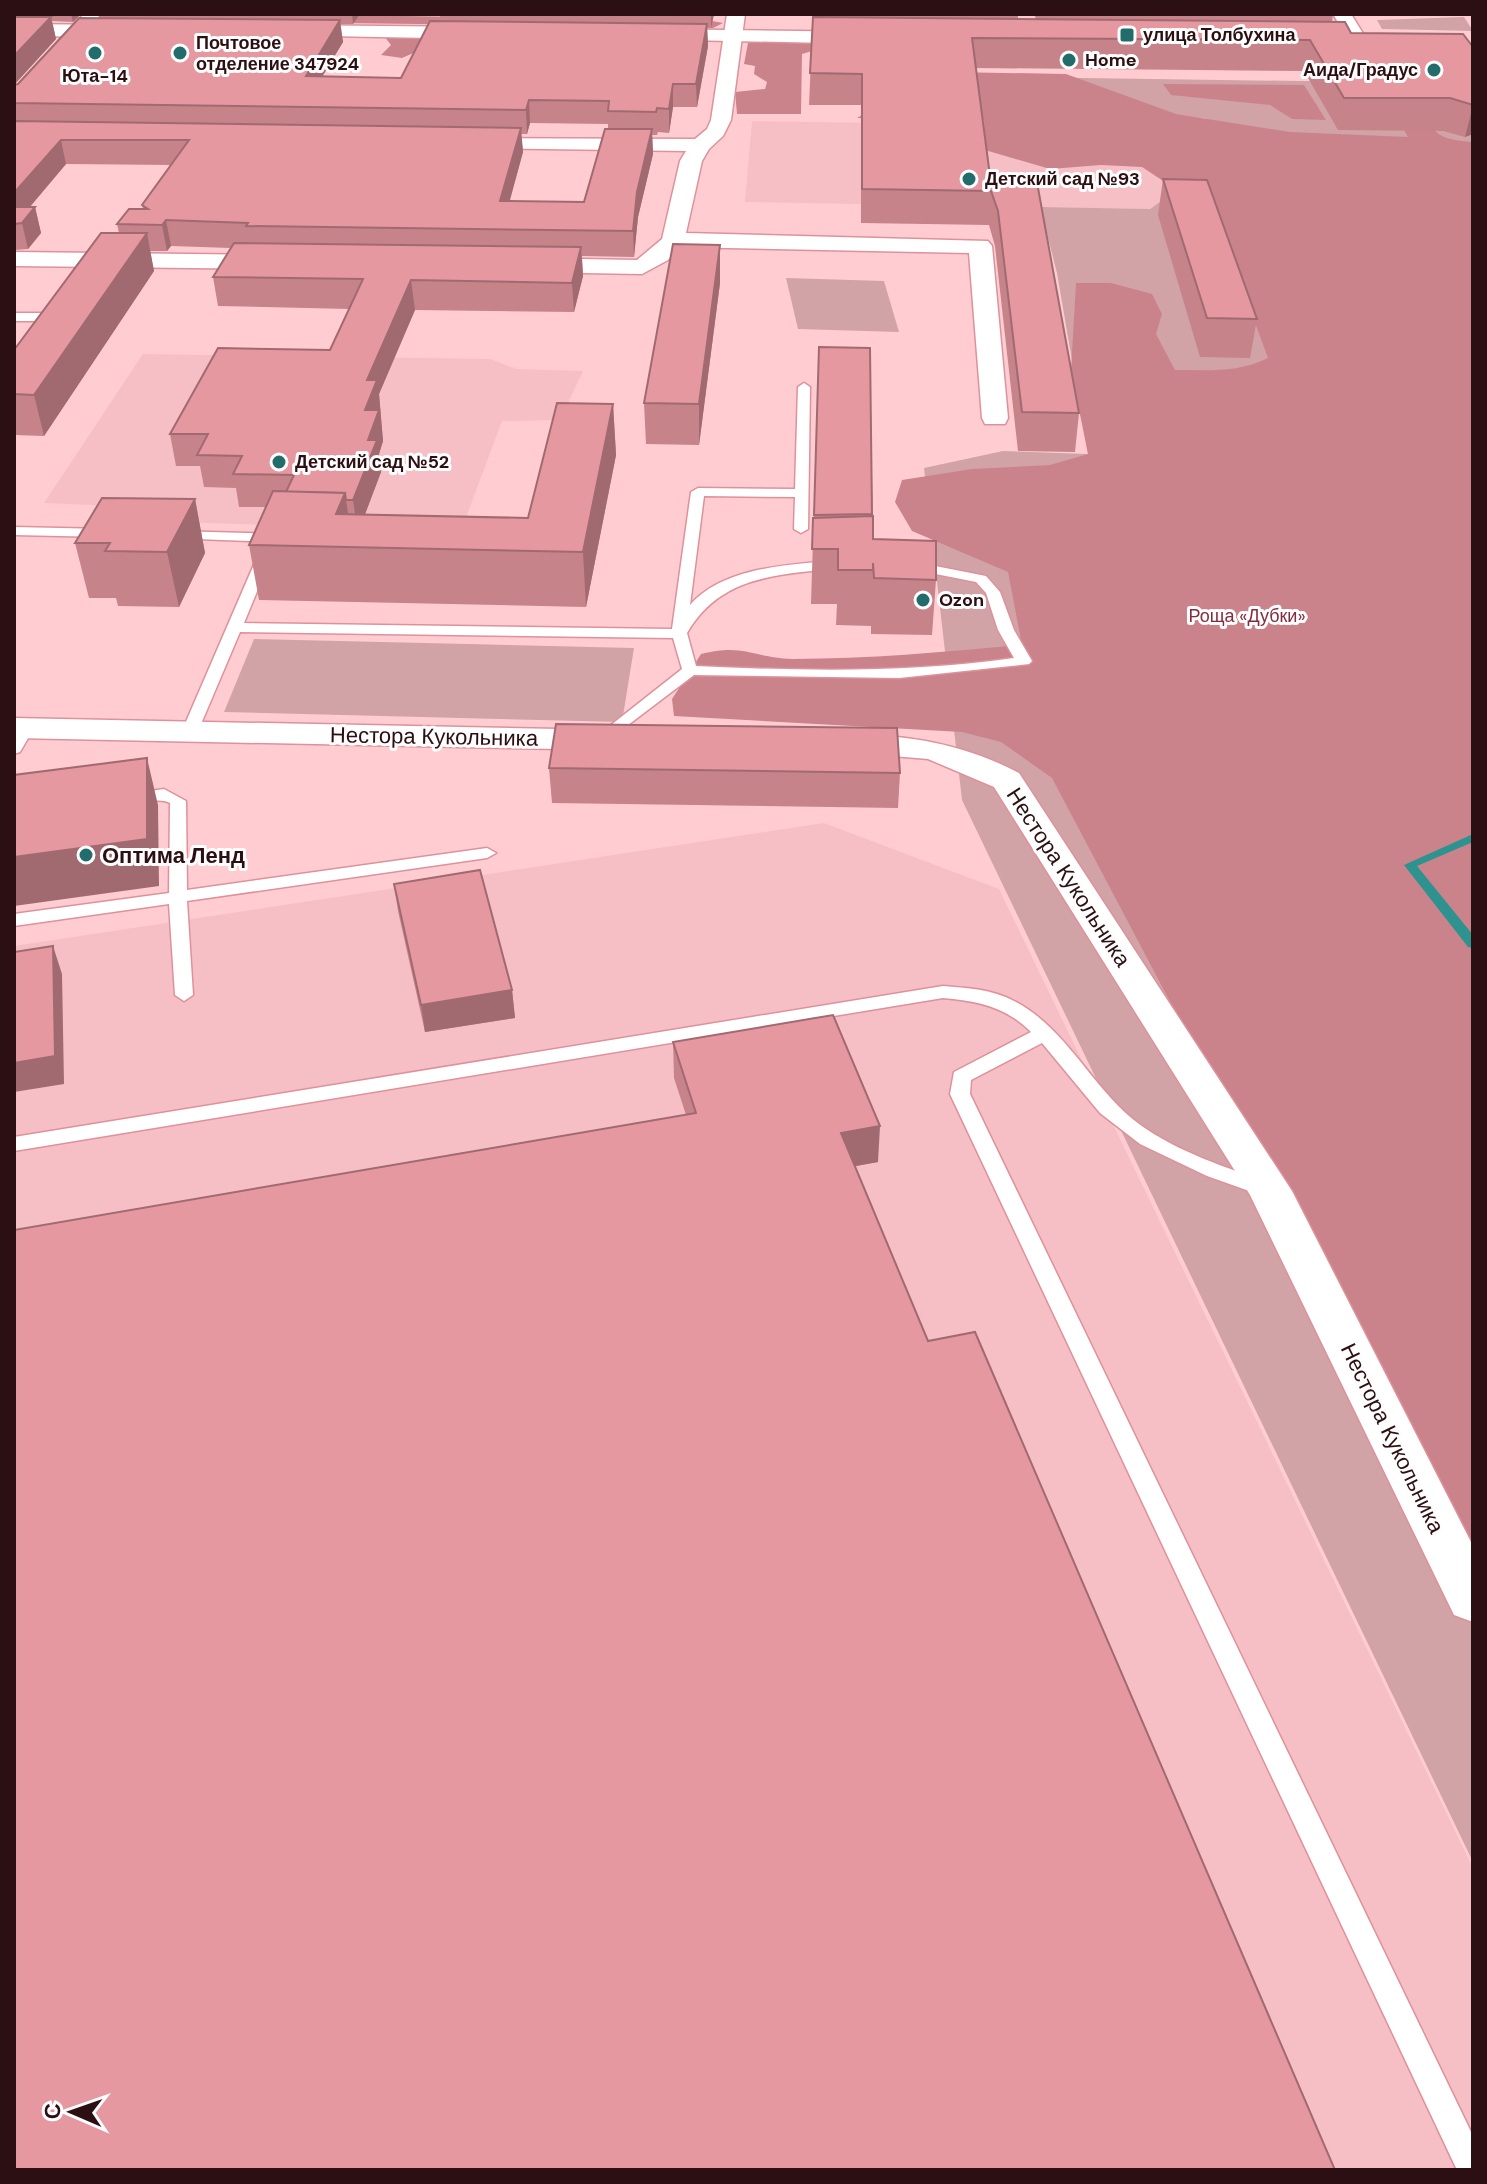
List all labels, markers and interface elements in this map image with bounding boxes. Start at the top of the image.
place label: улица Толбухина [1143,23,1296,47]
marker: улица Толбухина [1118,26,1136,44]
place label: Почтовое отделение 347924 [196,31,360,76]
marker: Юта-14 [86,44,104,62]
marker: Почтовое отделение 347924 [171,44,189,62]
place label: Home [1085,48,1137,72]
marker: Home [1060,51,1078,69]
place label: Аида/Градус [1303,58,1418,82]
marker: Аида/Градус [1425,61,1443,79]
place label: Юта-14 [62,64,128,88]
place label: Детский сад №93 [985,167,1140,191]
marker: Детский сад №93 [960,170,978,188]
place label: Детский сад №52 [295,450,449,474]
marker: Детский сад №52 [270,453,288,471]
place label: Ozon [939,588,984,612]
marker: Ozon [914,591,932,609]
park label: Роща «Дубки» [1188,604,1306,628]
street label: Нестора Кукольника [330,720,539,753]
street label: Нестора Кукольника [1000,782,1138,973]
place label: Оптима Ленд [102,841,245,870]
marker: Оптима Ленд [77,846,95,864]
street label: Нестора Кукольника [1334,1338,1452,1539]
north arrow [32,2072,112,2152]
text: С [38,2103,67,2120]

